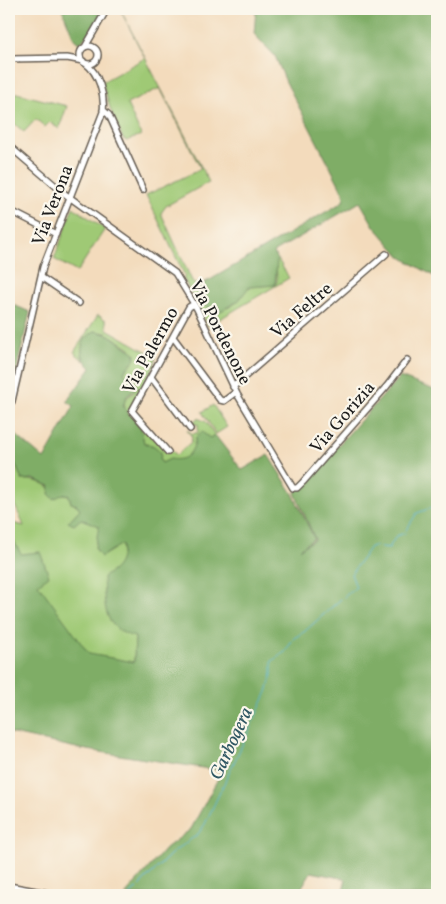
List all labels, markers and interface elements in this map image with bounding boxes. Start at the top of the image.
street label: Via Verona [27,161,80,250]
street label: Via Pordenone [182,276,257,390]
street label: Via Feltre [266,277,338,345]
street label: Via Palermo [117,303,185,399]
street label: Via Gorizia [305,376,382,460]
water label: Garbogera [204,703,260,784]

